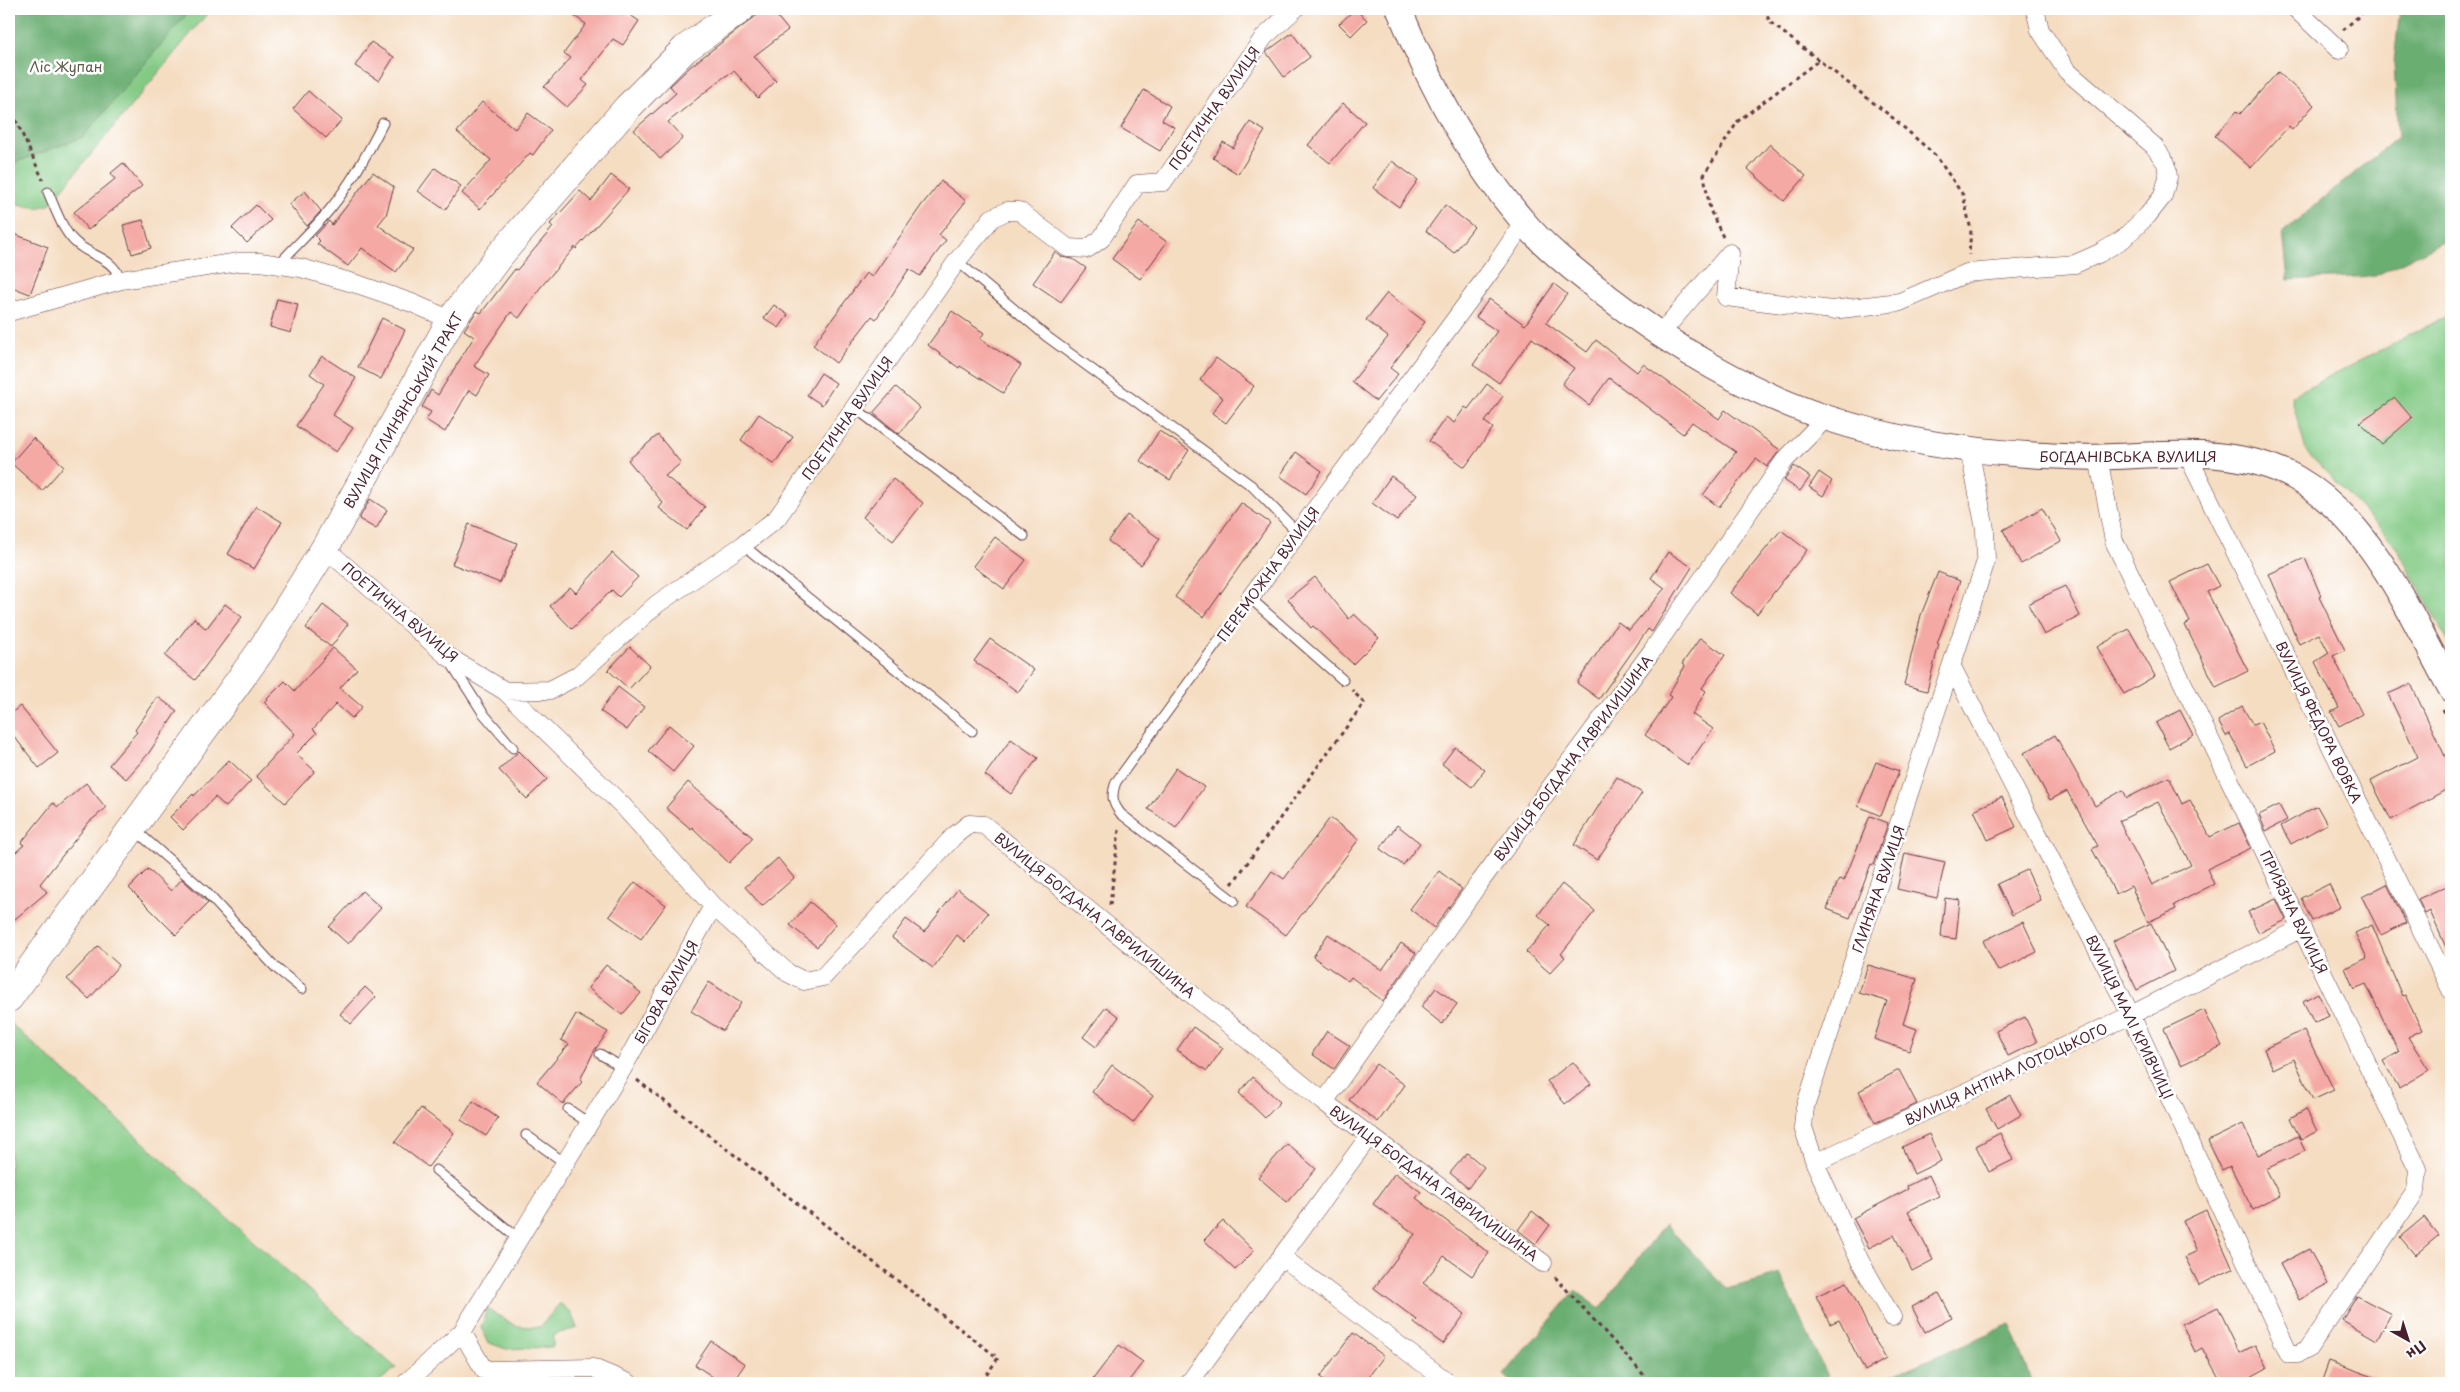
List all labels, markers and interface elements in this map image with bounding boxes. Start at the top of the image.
street label: ПОЕТИЧНА ВУЛИЦЯ [1163,42,1265,174]
park label: Ліс Жупан [30,56,102,77]
street label: ВУЛИЦЯ ГЛИНЯНСЬКИЙ ТРАКТ [338,308,468,512]
street label: ПОЕТИЧНА ВУЛИЦЯ [796,352,898,484]
street label: БОГДАНІВСЬКА ВУЛИЦЯ [2039,446,2217,467]
street label: ПЕРЕМОЖНА ВУЛИЦЯ [1212,502,1324,646]
street label: ПОЕТИЧНА ВУЛИЦЯ [337,557,463,667]
street label: ВУЛИЦЯ ФЕДОРА ВОВКА [2271,638,2368,807]
street label: ВУЛИЦЯ БОГДАНА ГАВРИЛИШИНА [1488,650,1658,865]
street label: ГЛИНЯНА ВУЛИЦЯ [1846,822,1910,956]
street label: ВУЛИЦЯ БОГДАНА ГАВРИЛИШИНА [990,827,1200,1003]
street label: ПРИЯЗНА ВУЛИЦЯ [2255,847,2333,977]
street label: ВУЛИЦЯ МАЛІ КРИВЧИЦІ [2081,931,2179,1103]
street label: БІГОВА ВУЛИЦЯ [629,936,703,1048]
street label: ВУЛИЦЯ АНТІНА ЛОТОЦЬКОГО [1901,1018,2111,1130]
street label: ВУЛИЦЯ БОГДАНА ГАВРИЛИШИНА [1325,1100,1543,1266]
north arrow [2382,1314,2432,1364]
text: Пн [2402,1336,2431,1365]

